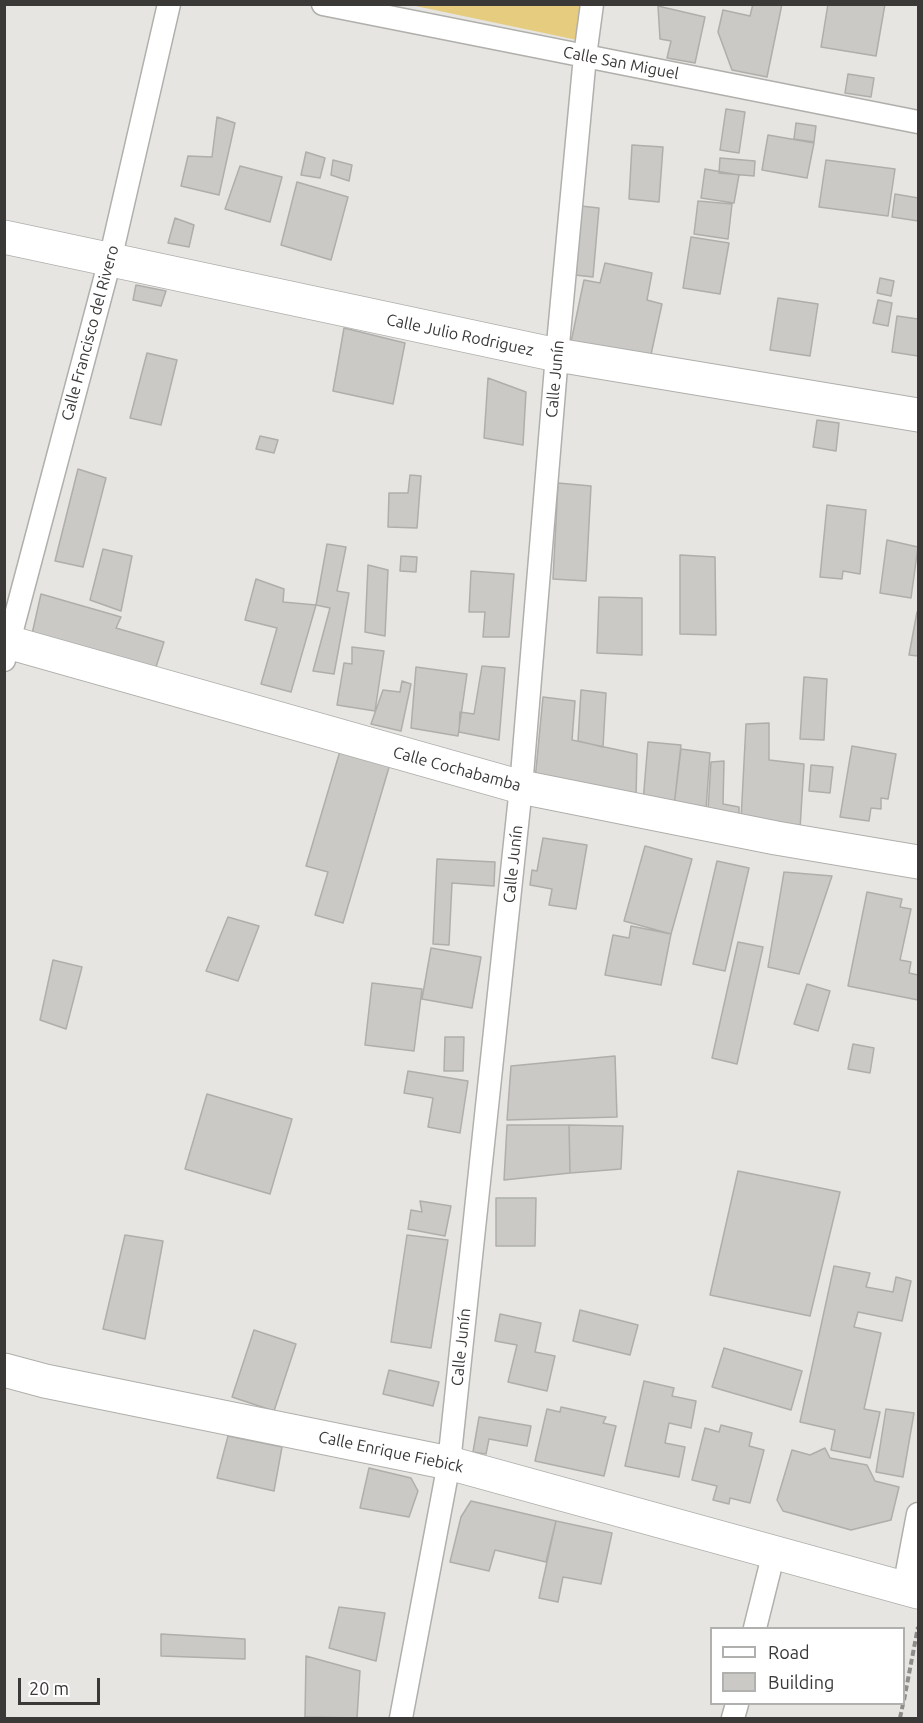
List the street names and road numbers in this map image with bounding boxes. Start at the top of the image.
street label: Calle San Miguel [561,42,681,84]
street label: Calle Francisco del Rivero [57,243,123,423]
street label: Calle Julio Rodriguez [385,310,535,360]
street label: Calle Junín [542,339,568,419]
street label: Calle Cochabamba [391,743,523,795]
street label: Calle Junín [499,824,527,904]
street label: Calle Junín [447,1307,475,1387]
street label: Calle Enrique Fiebick [317,1427,465,1477]

